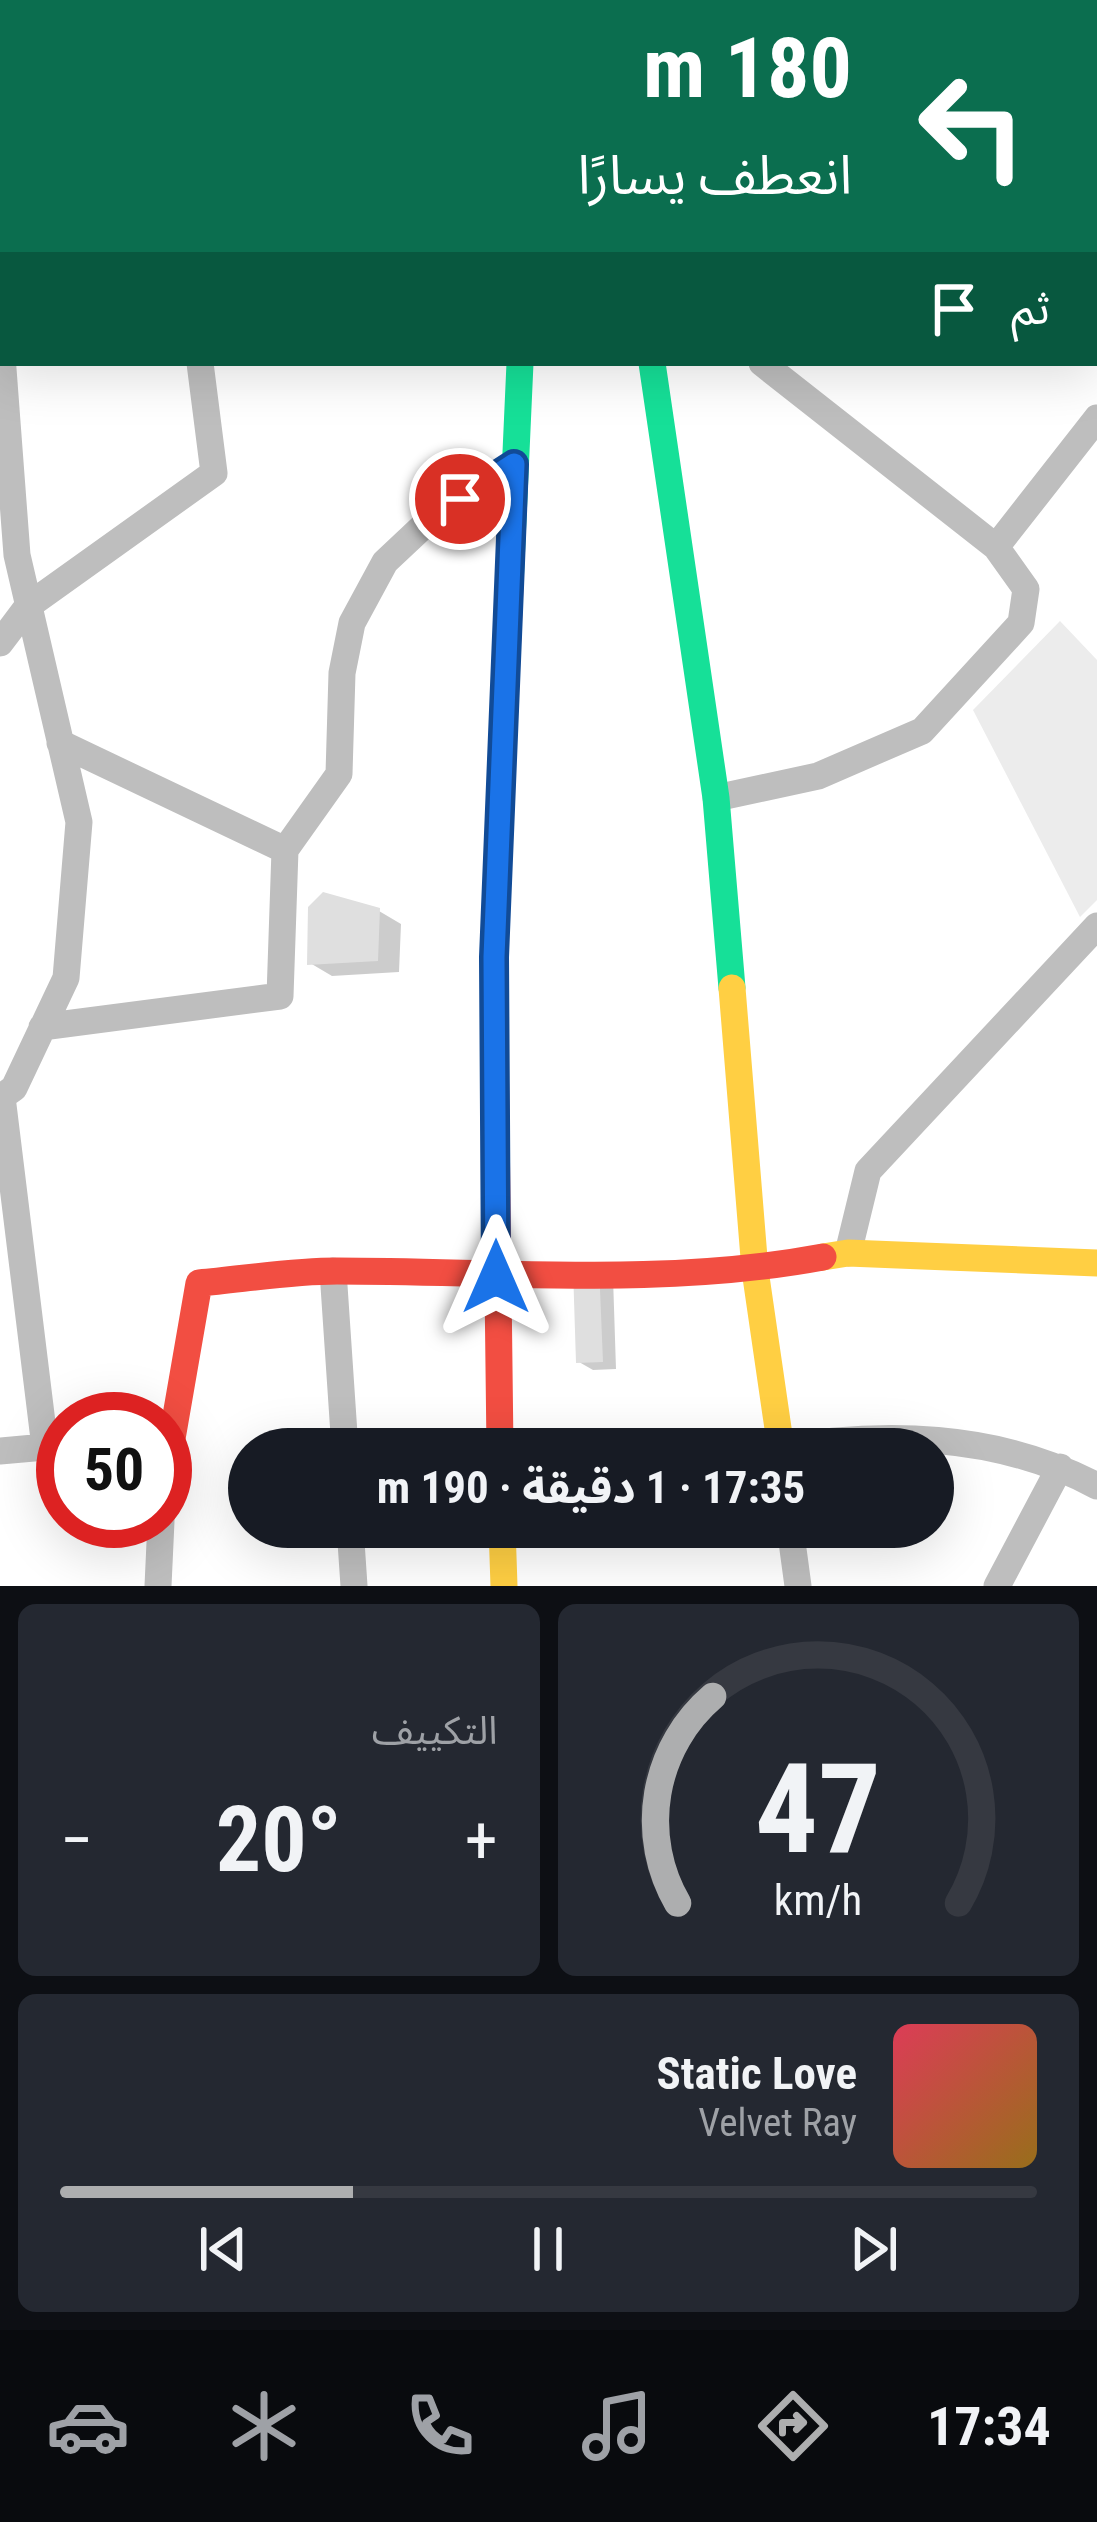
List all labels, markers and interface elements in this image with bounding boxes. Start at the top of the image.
text: 180 m [643,19,852,118]
icon: left [894,48,1050,204]
text: انعطف يسارًا [577,144,852,207]
icon: arrive [921,276,987,342]
text: ثم [1011,282,1050,335]
pin [409,448,511,550]
icon: arrive [427,466,493,532]
position arrow [433,1214,559,1340]
speed limit sign: 50 [36,1392,192,1548]
text: 17:35 · 1 دقيقة · 190 m [377,1461,805,1514]
text: التكييف [372,1708,498,1754]
text: 47 [755,1736,881,1882]
text: 20° [216,1788,342,1893]
text: − [60,1802,93,1879]
text: + [465,1802,497,1879]
text: km/h [774,1875,862,1925]
text: Static Love [656,2047,857,2100]
text: Velvet Ray [698,2100,857,2146]
icon: previous [190,2216,256,2282]
icon: pause [515,2216,581,2282]
icon: next [841,2216,907,2282]
icon: car [46,2384,130,2468]
icon: climate [222,2384,306,2468]
icon: phone [398,2384,482,2468]
icon: music [575,2384,659,2468]
icon: directions [751,2384,835,2468]
text: 17:34 [927,2395,1051,2458]

